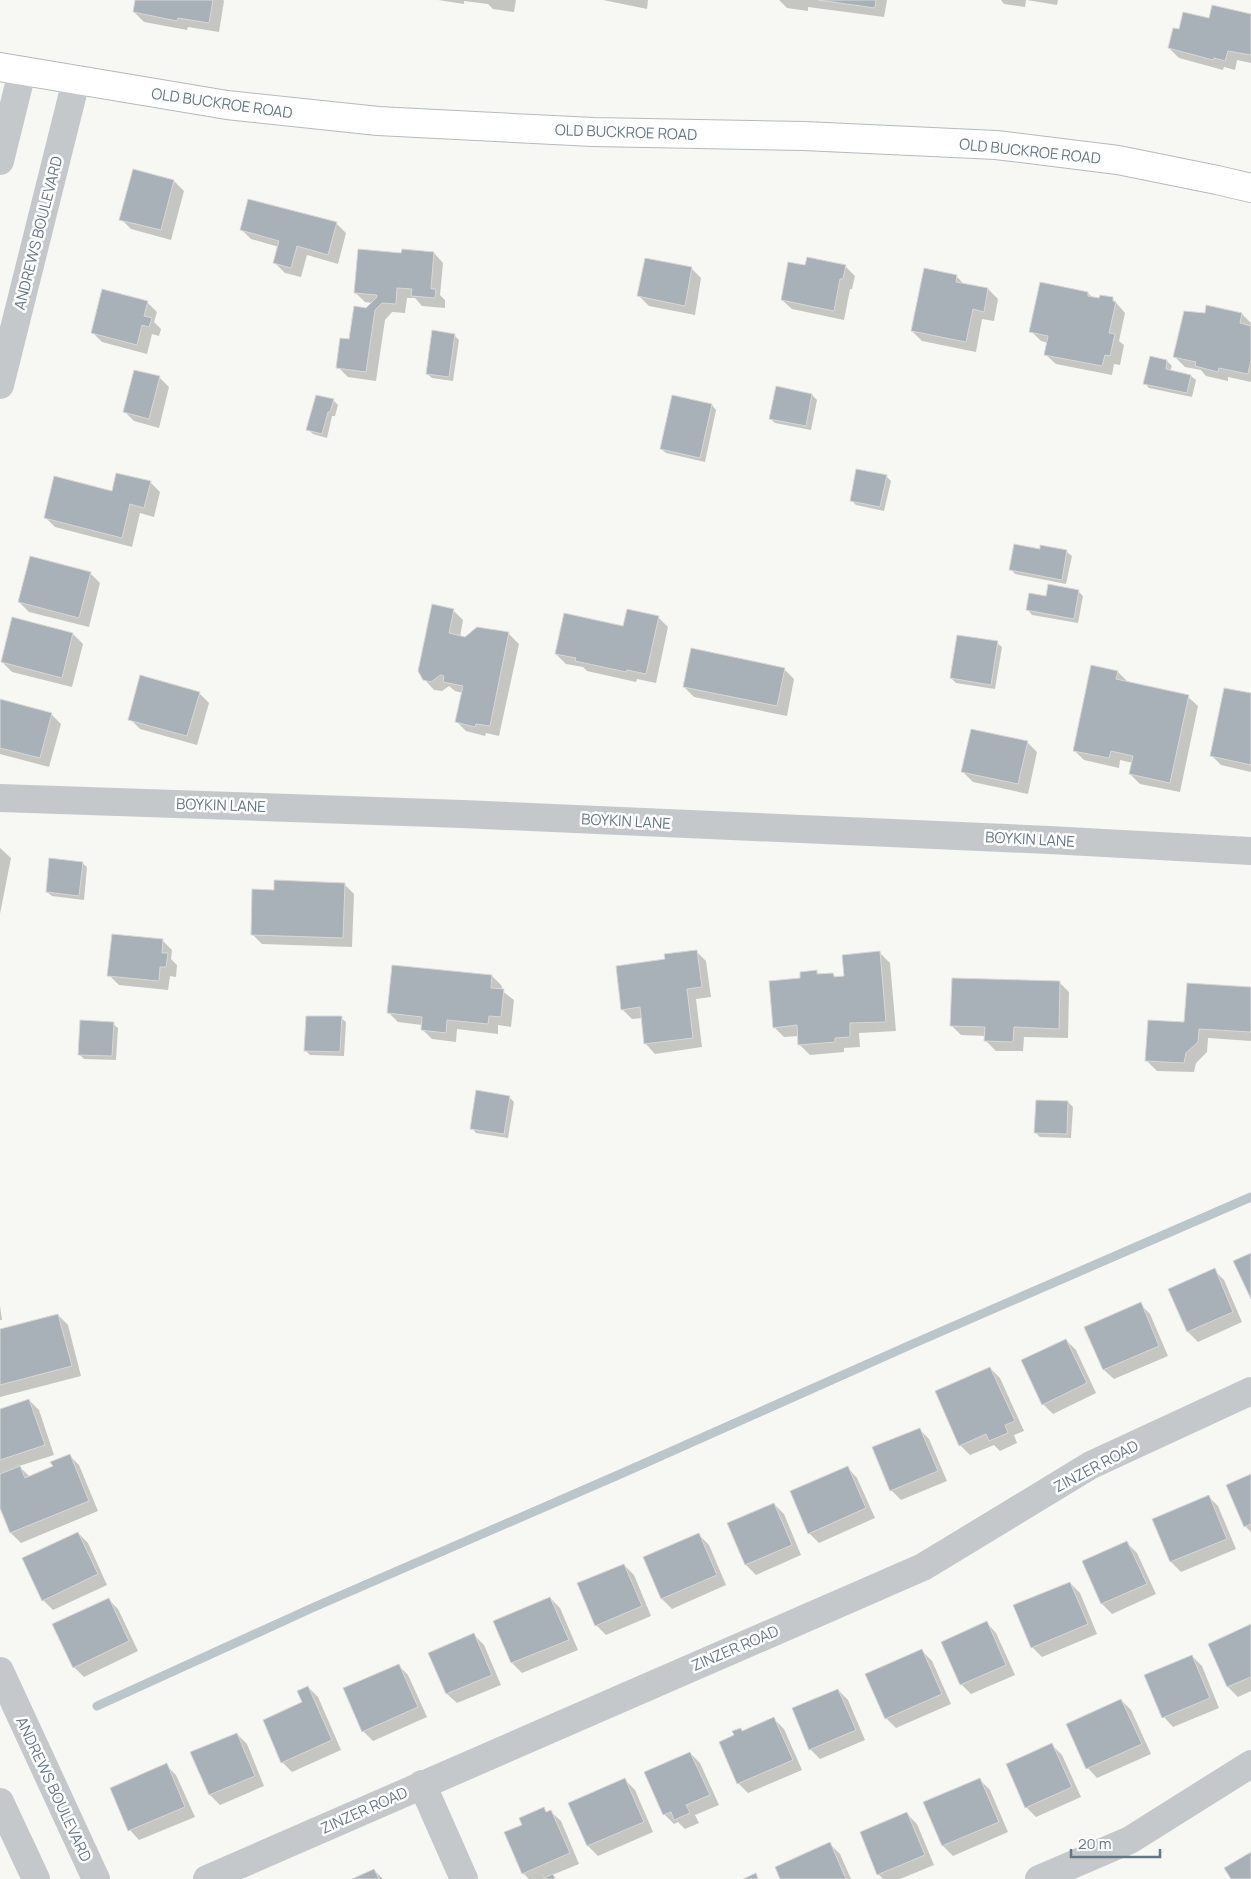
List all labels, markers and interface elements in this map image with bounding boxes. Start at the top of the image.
street label: OLD BUCKROE ROAD [150,83,294,123]
street label: OLD BUCKROE ROAD [554,119,698,145]
street label: OLD BUCKROE ROAD [958,133,1102,169]
street label: ANDREWS BOULEVARD [9,154,67,312]
street label: BOYKIN LANE [176,793,266,817]
street label: BOYKIN LANE [581,808,671,834]
street label: BOYKIN LANE [985,826,1075,852]
street label: ZINZER ROAD [1050,1435,1142,1497]
street label: ZINZER ROAD [688,1620,782,1676]
street label: ANDREWS BOULEVARD [11,1713,97,1865]
street label: ZINZER ROAD [317,1782,411,1838]
scale bar [1071,1826,1160,1858]
text: 20 m [1078,1833,1111,1854]

